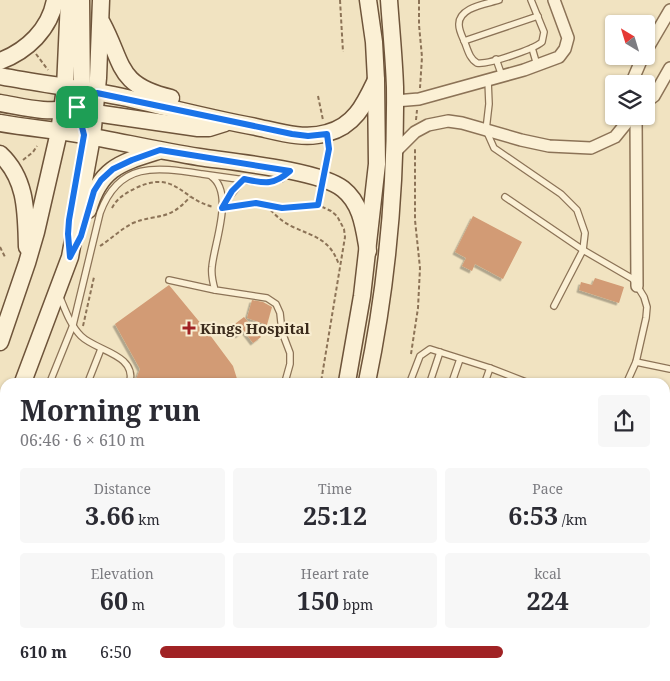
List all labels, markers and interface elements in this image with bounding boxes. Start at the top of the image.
north arrow [605,15,655,65]
map controls [605,15,655,125]
button: layers [605,75,655,125]
pin [56,86,98,128]
icon: arrive [63,93,91,121]
place label: Kings Hospital [200,318,311,338]
marker: Kings Hospital [182,321,196,335]
text: Morning run [20,391,201,429]
button: share [598,395,650,447]
text: 06:46 · 6 × 610 m [20,429,145,451]
text: Distance [94,479,151,498]
text: Time [318,479,352,498]
text: Pace [532,479,563,498]
text: 3.66 [85,498,135,532]
text: 25:12 [303,498,367,532]
text: 6:53 [508,498,558,532]
text: km [135,510,160,529]
text: /km [558,510,587,529]
text: Elevation [91,564,154,583]
text: Heart rate [301,564,369,583]
text: kcal [534,564,561,583]
text: 60 [100,583,128,617]
text: 150 [297,583,339,617]
text: 224 [526,583,569,617]
text: m [128,595,145,614]
text: bpm [339,595,373,614]
text: 610 m [20,641,67,663]
text: 6:50 [100,641,131,663]

